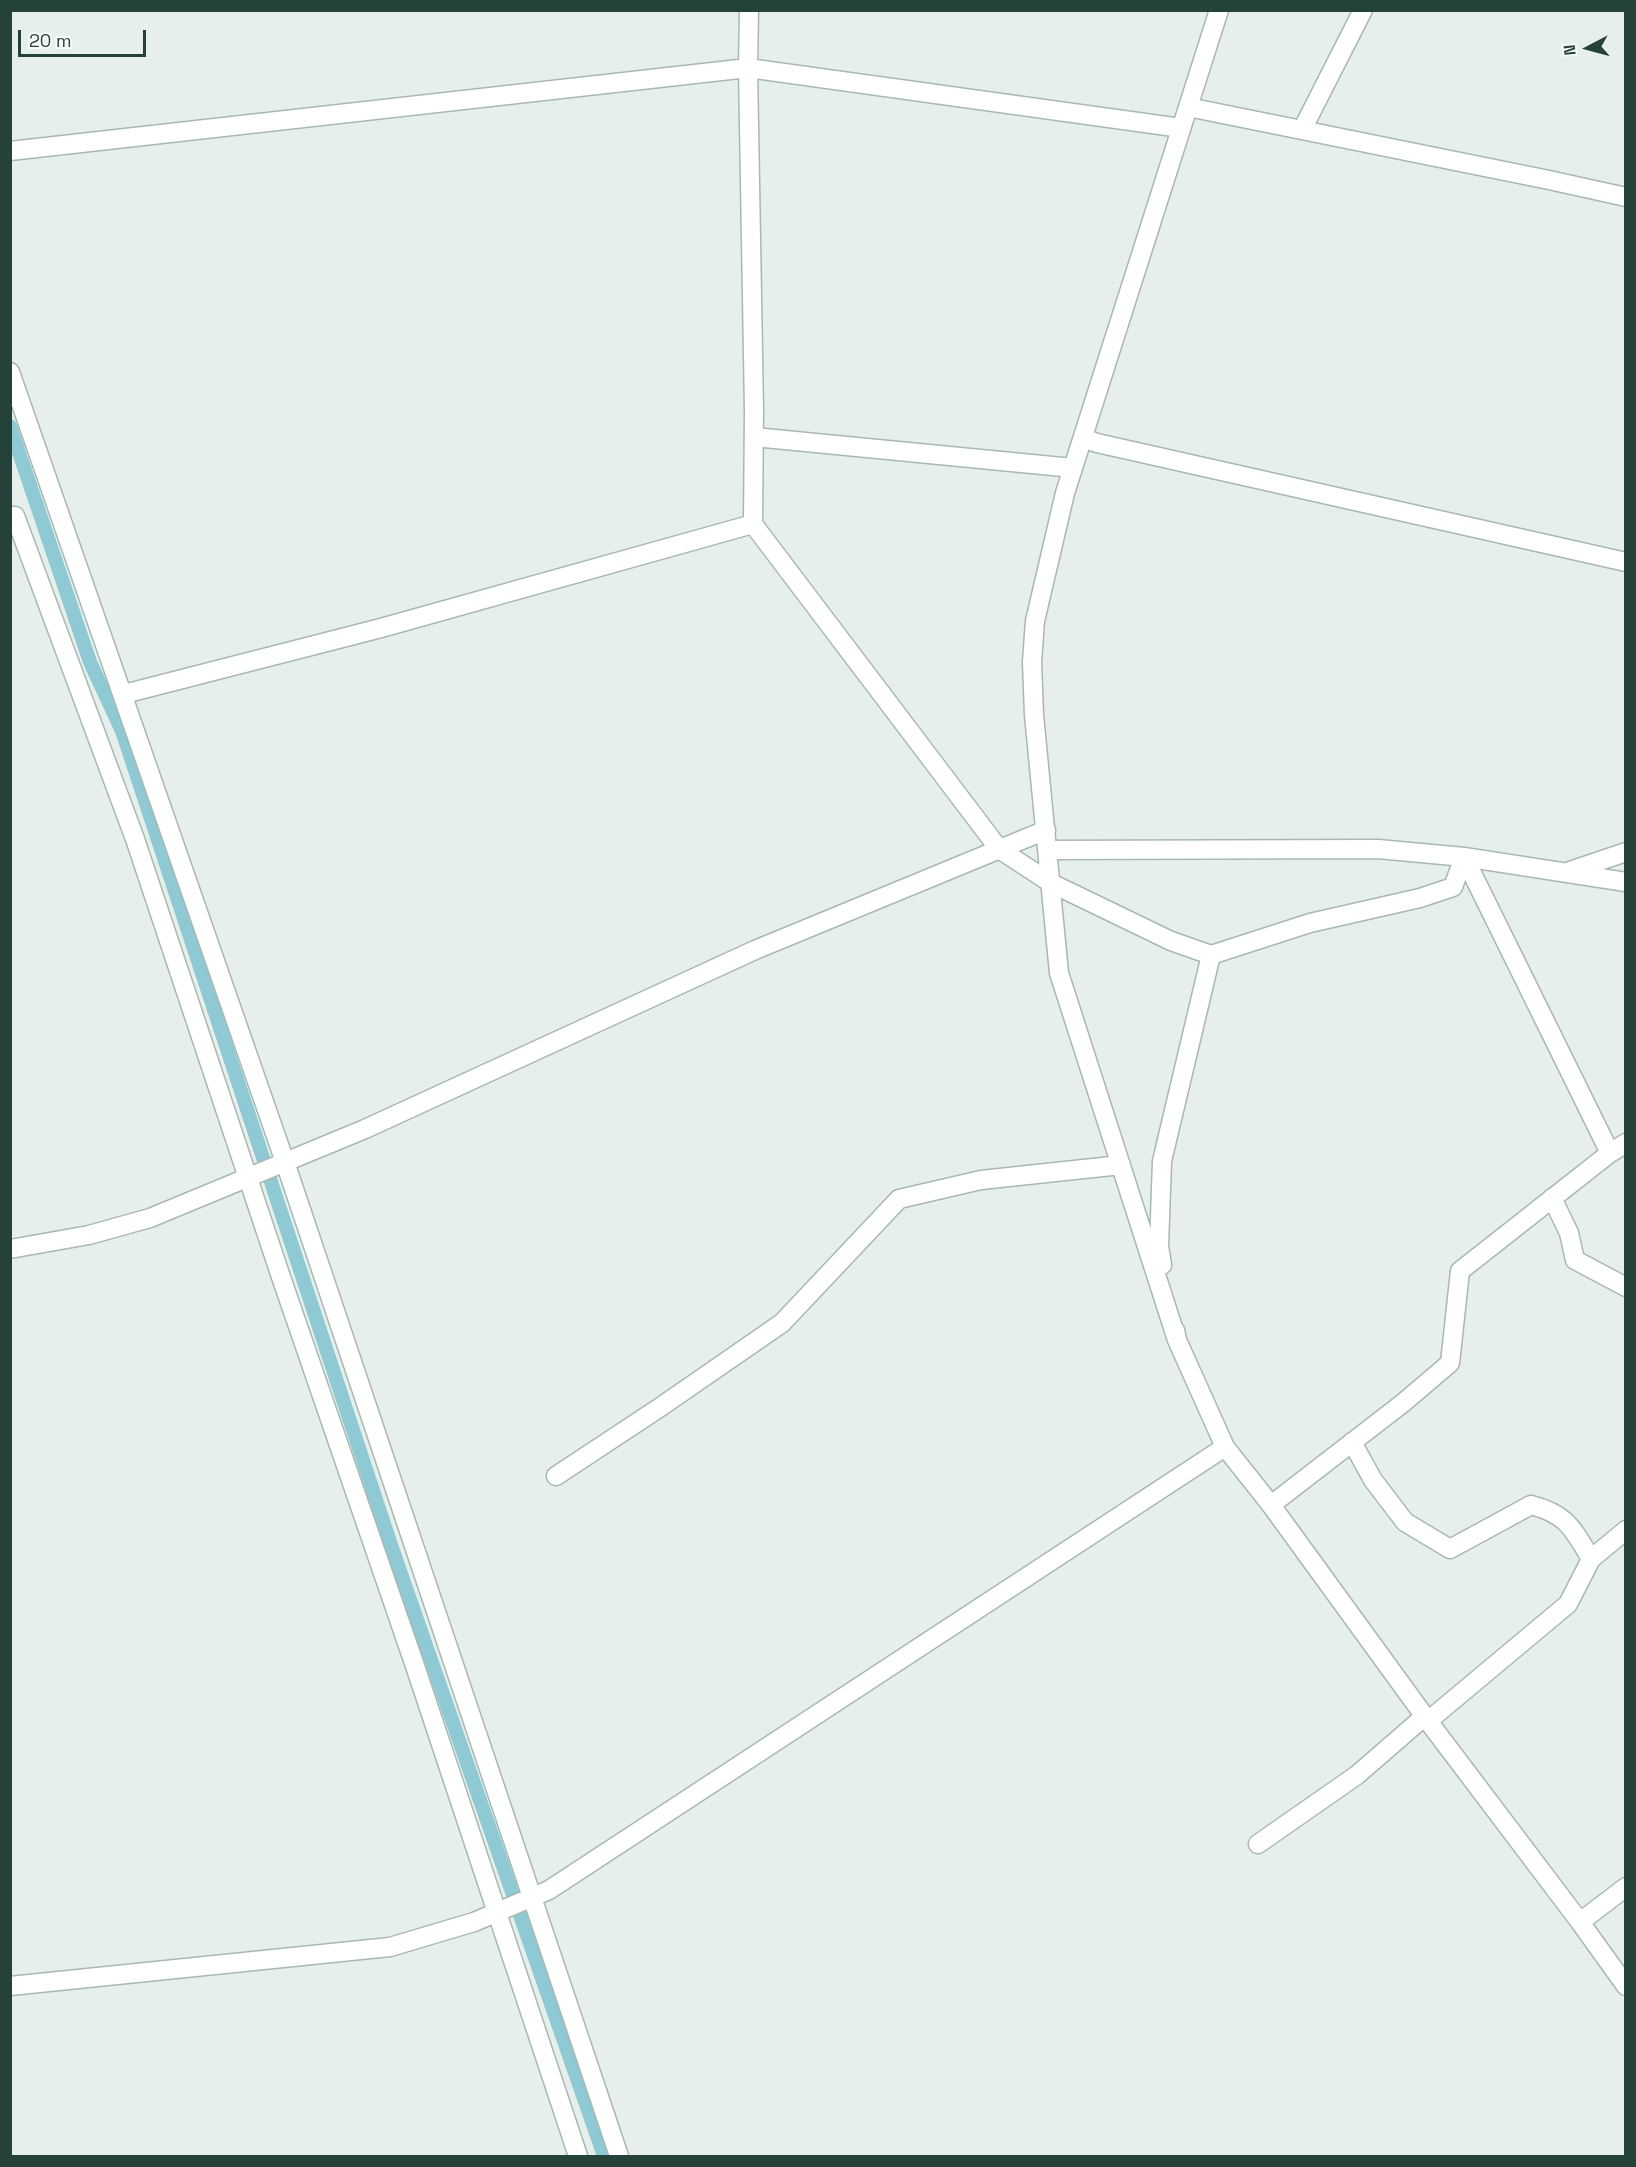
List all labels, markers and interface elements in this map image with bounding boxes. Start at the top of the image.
scale bar [21,18,148,56]
north arrow [1558,18,1618,78]
text: 20 m [29,29,72,52]
text: N [1559,44,1581,56]

